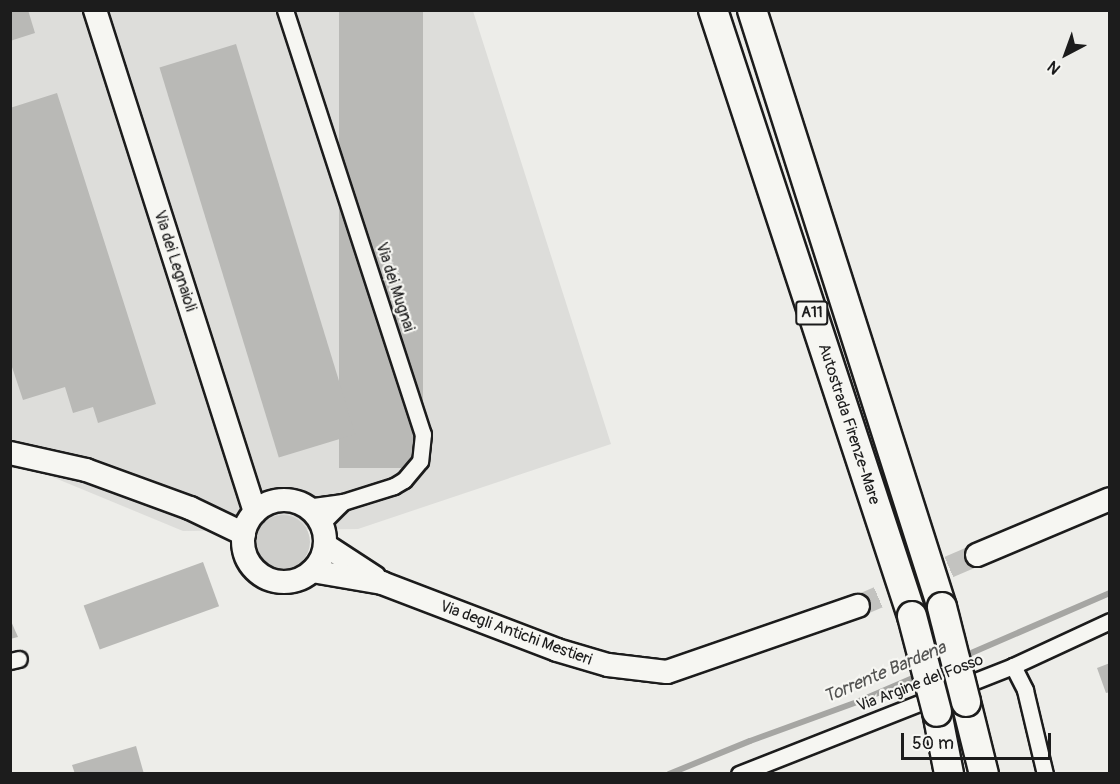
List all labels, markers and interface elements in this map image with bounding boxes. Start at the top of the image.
north arrow [1036,24,1096,84]
text: N [1044,56,1065,79]
street label: Via dei Legnaioli [150,208,200,314]
street label: Via dei Mugnai [372,240,418,334]
road number: A11 [794,301,830,325]
street label: Autostrada Firenze-Mare [814,341,884,507]
street label: Via degli Antichi Mestieri [437,597,595,669]
water label: Torrente Bardena [821,638,949,708]
street label: Via Argine del Fosso [854,650,986,716]
scale bar [904,721,1054,759]
text: 50 m [912,732,954,755]

